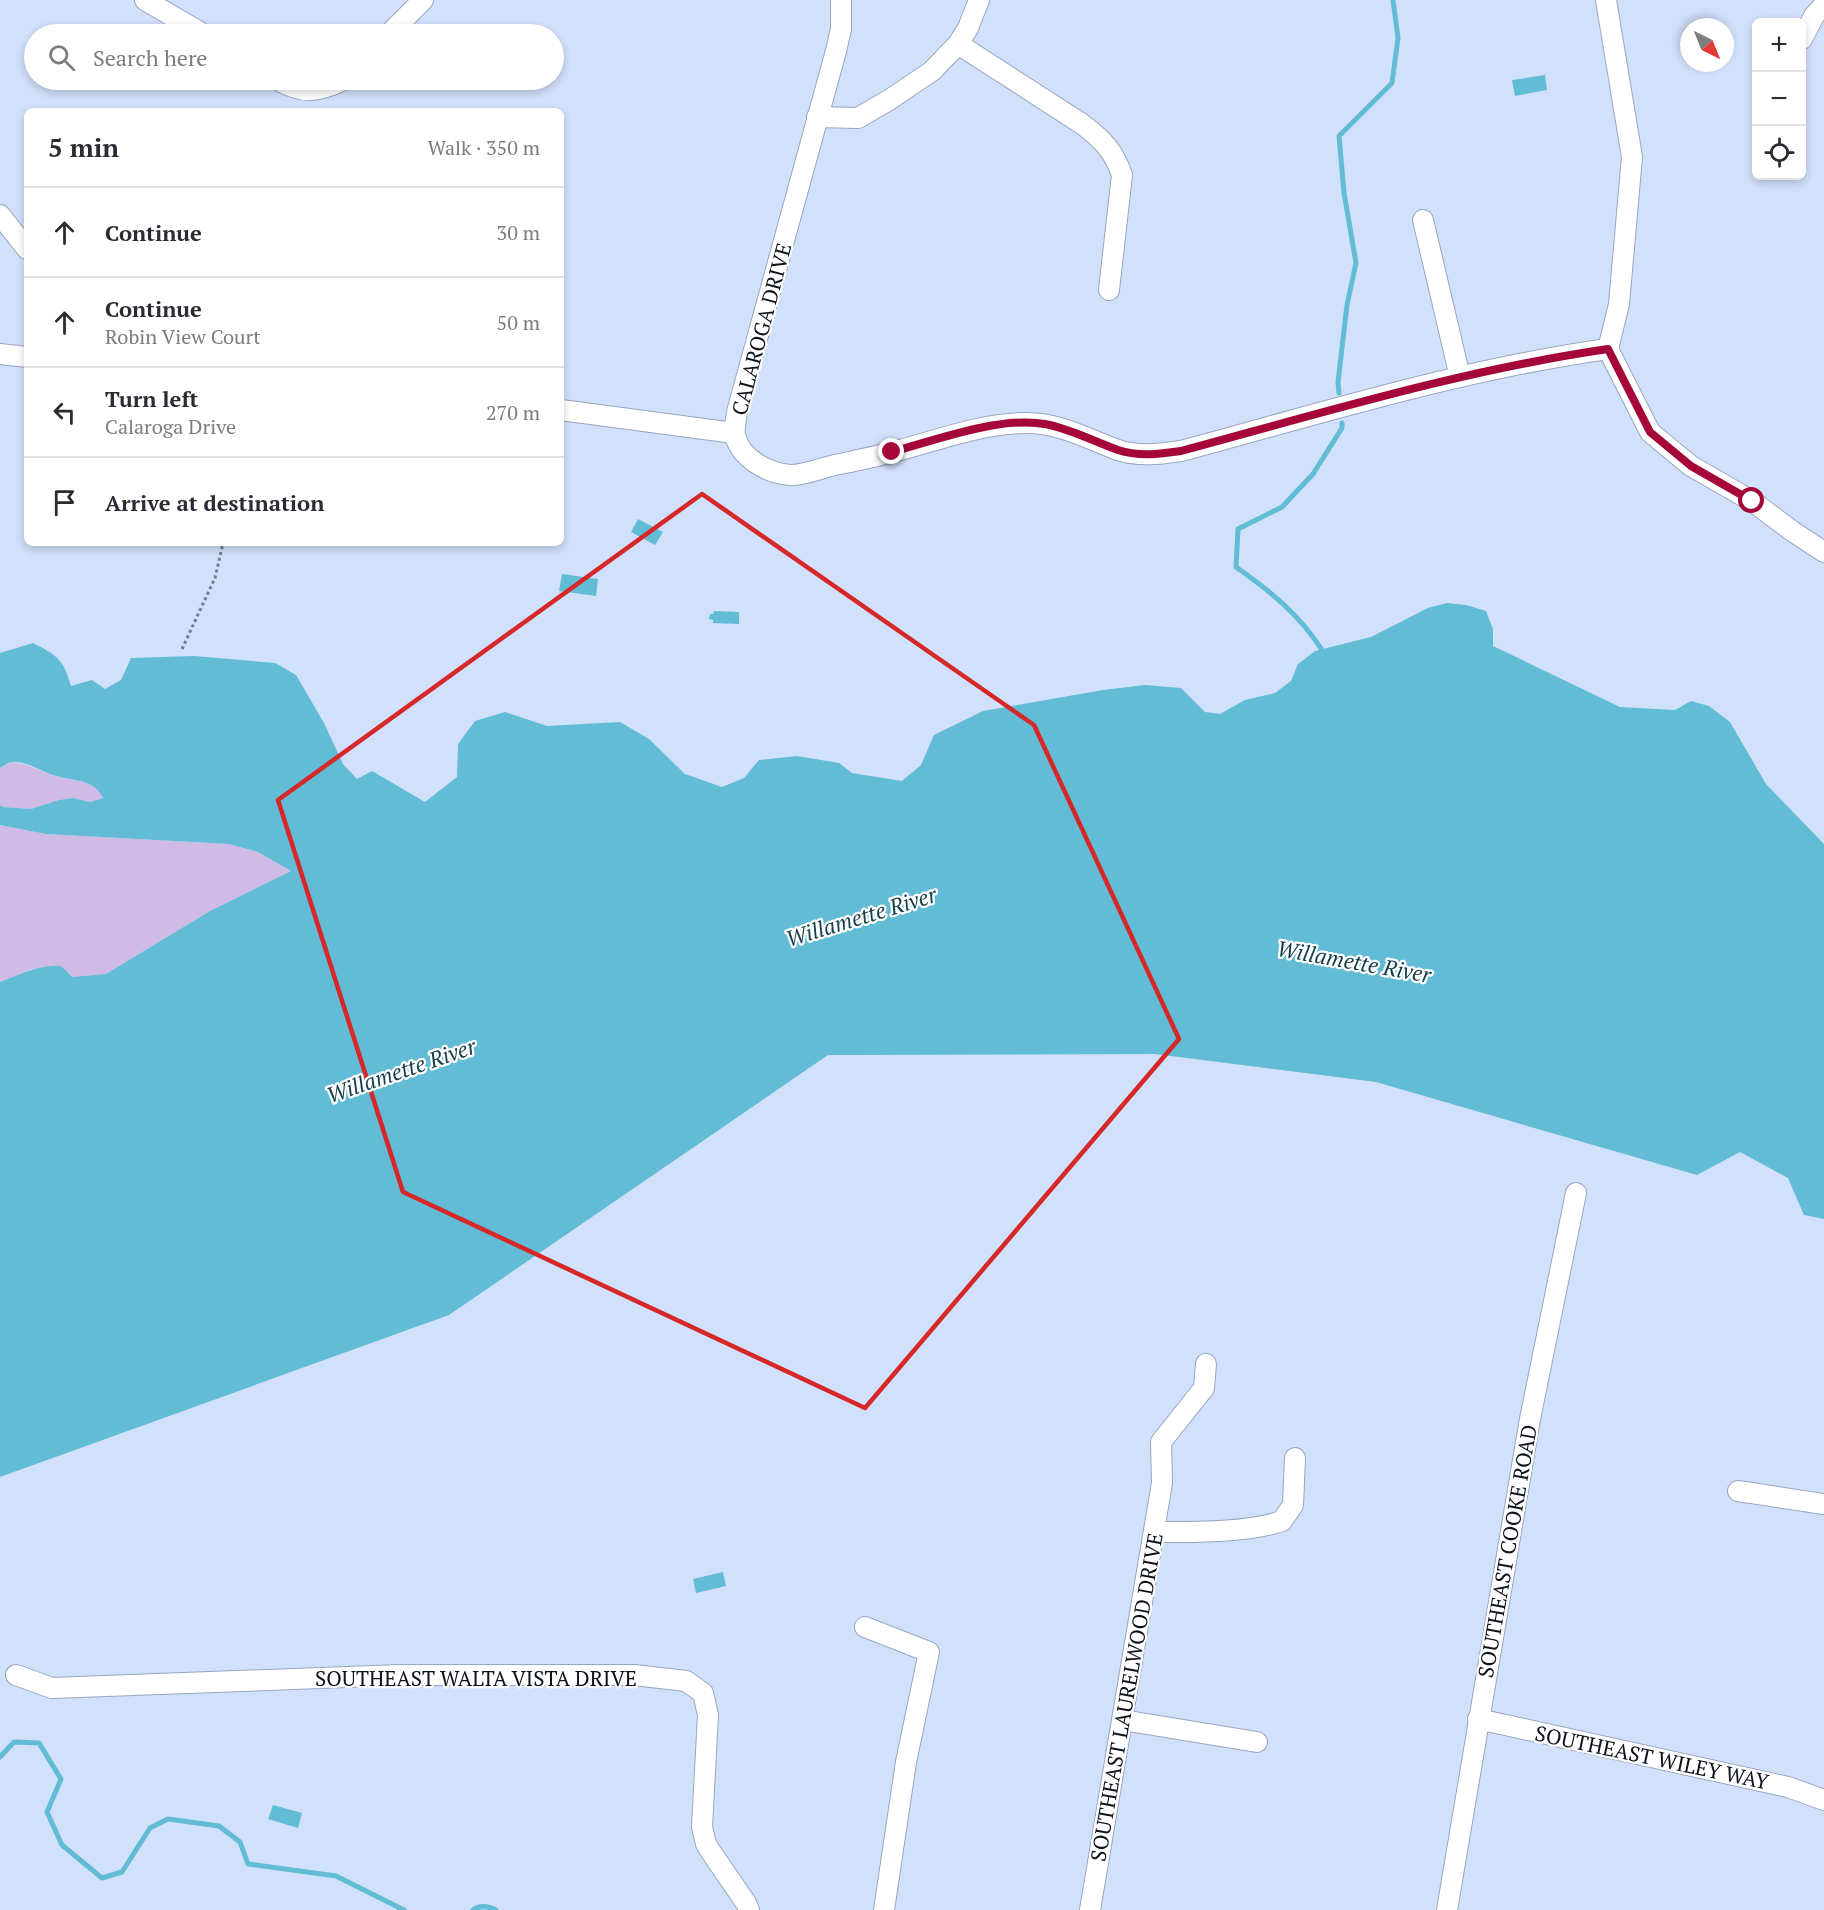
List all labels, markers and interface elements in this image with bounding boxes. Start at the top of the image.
north arrow [1680,18,1734,72]
map controls [1752,18,1806,180]
button: + [1752,18,1806,72]
search box [24,24,564,90]
icon: search [45,41,78,74]
text: Search here [93,43,207,72]
button: − [1752,72,1806,126]
button: locate [1752,126,1806,180]
text: 5 min [48,130,119,164]
text: Walk · 350 m [428,134,540,161]
icon: ahead [48,216,81,249]
text: Continue [105,218,202,247]
text: 30 m [497,219,540,246]
street label: CALAROGA DRIVE [725,240,797,418]
text: Continue [105,294,202,323]
icon: ahead [48,306,81,339]
text: 50 m [497,309,540,336]
text: Robin View Court [105,323,261,350]
text: Turn left [105,384,198,413]
icon: left [48,396,81,429]
text: 270 m [486,399,540,426]
text: Calaroga Drive [105,413,236,440]
route end [878,438,904,464]
icon: arrive [48,486,81,519]
route start [1738,487,1764,513]
text: Arrive at destination [105,488,324,517]
water label: Willamette River [782,879,941,953]
water label: Willamette River [1275,933,1435,989]
water label: Willamette River [322,1030,481,1109]
street label: SOUTHEAST COOKE ROAD [1471,1422,1543,1680]
street label: SOUTHEAST LAURELWOOD DRIVE [1083,1531,1169,1863]
street label: SOUTHEAST WALTA VISTA DRIVE [315,1664,637,1692]
street label: SOUTHEAST WILEY WAY [1533,1719,1772,1796]

